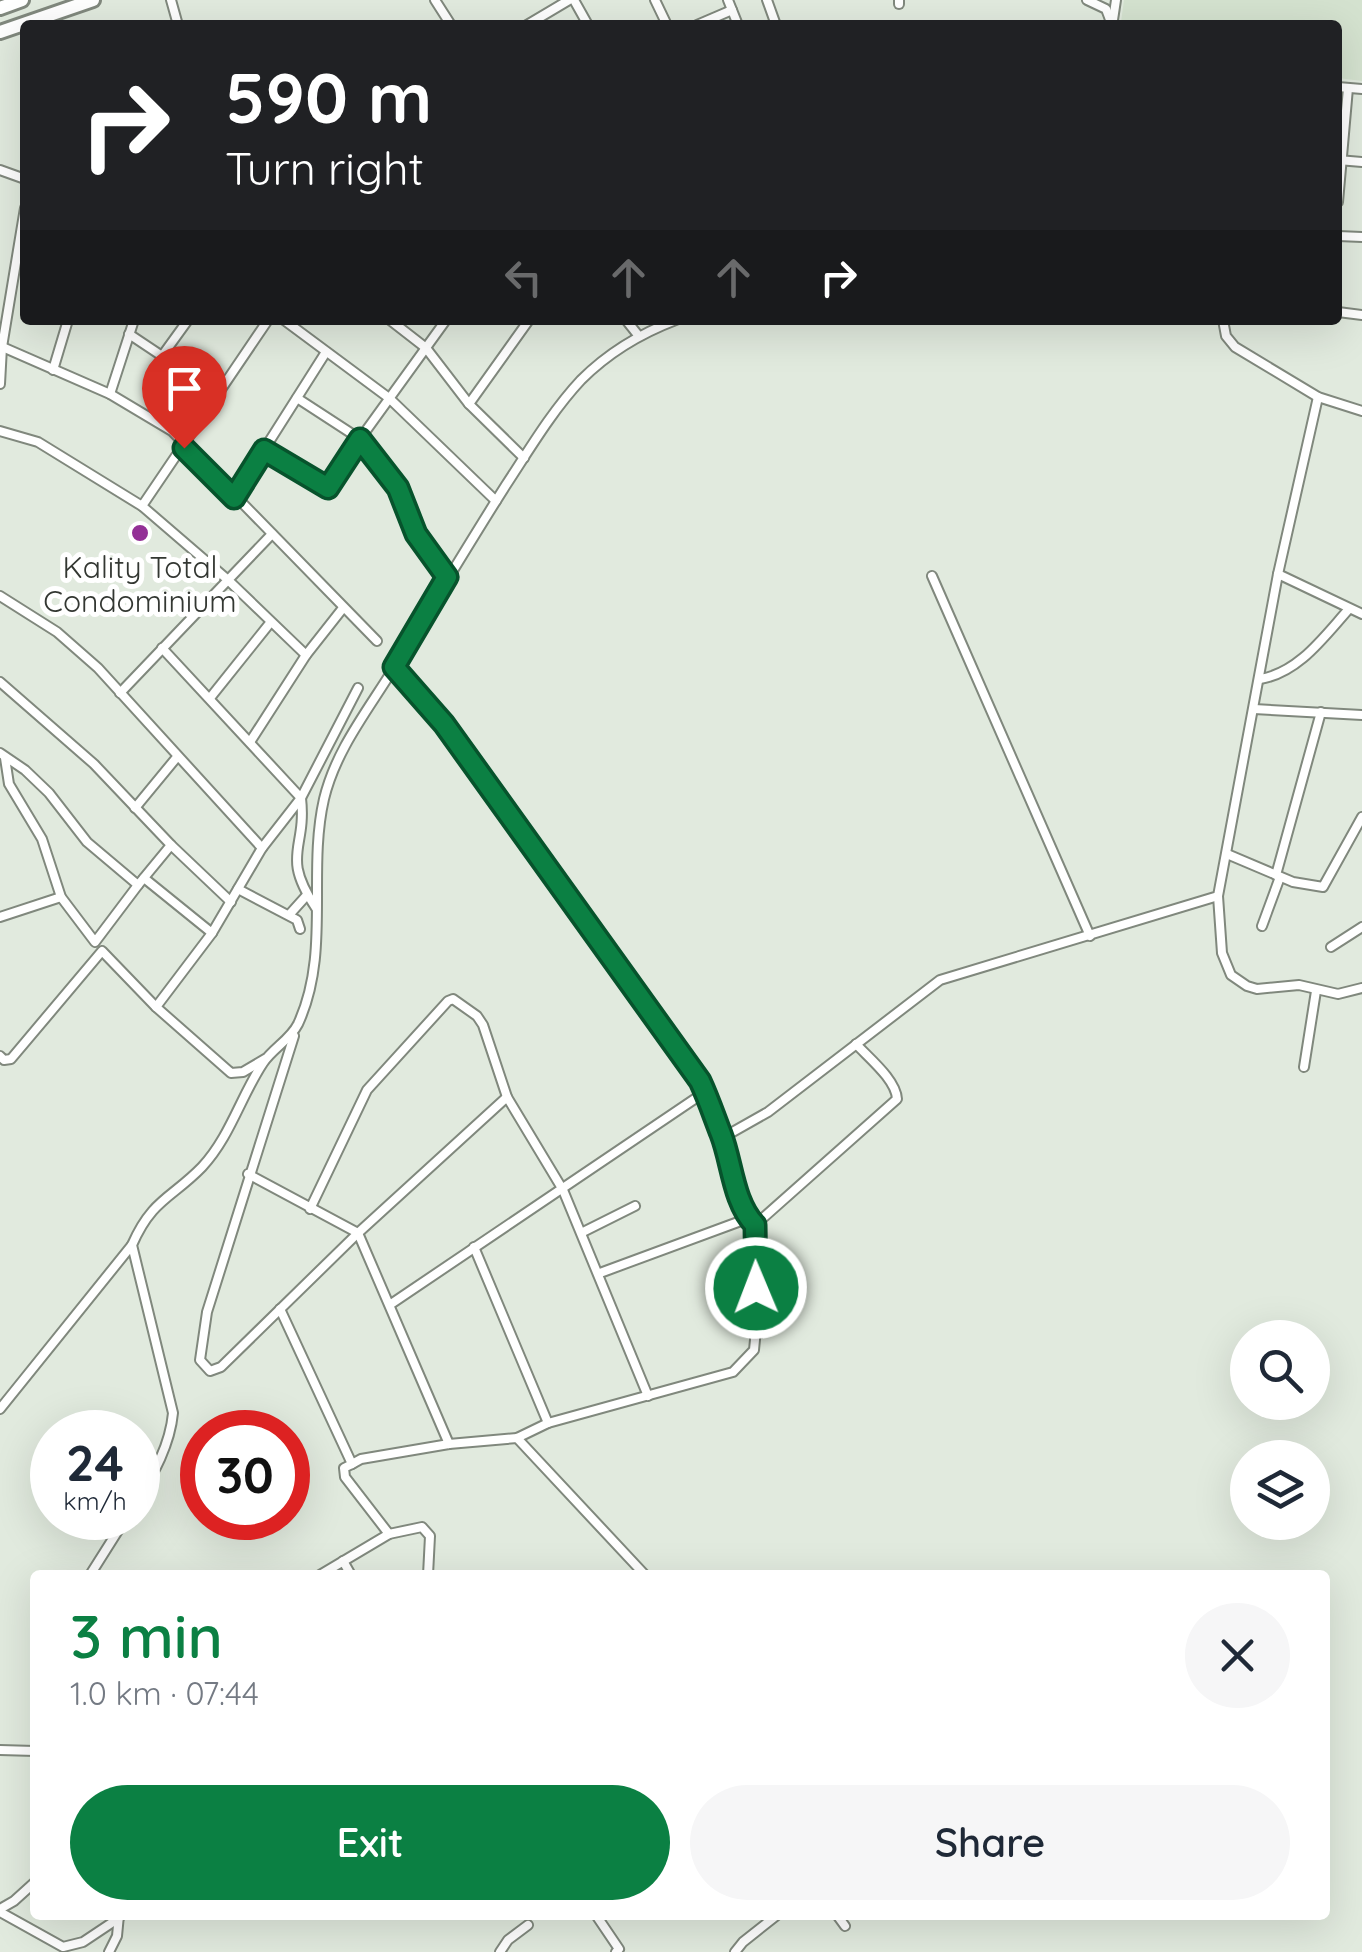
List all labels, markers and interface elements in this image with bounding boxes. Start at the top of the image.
text: 590 m [225,53,432,141]
icon: right [60,60,190,190]
text: Turn right [225,140,424,196]
icon: left [496,250,551,305]
icon: ahead [601,250,656,305]
icon: ahead [706,250,761,305]
icon: right [811,250,866,305]
pin [142,346,227,449]
icon: arrive [157,361,212,416]
marker: Kality Total Condominium [129,522,151,544]
place label: Kality Total Condominium [43,548,237,620]
position arrow [704,1236,808,1340]
map controls [1230,1320,1330,1540]
button: search [1230,1320,1330,1420]
speed limit sign: 30 [180,1410,310,1540]
text: 24 [66,1431,124,1494]
button: layers [1230,1440,1330,1540]
text: km/h [63,1485,127,1516]
text: 3 min [70,1598,223,1673]
button: close [1185,1603,1290,1708]
text: 1.0 km · 07:44 [70,1673,259,1713]
button: Exit [70,1785,670,1900]
button: Share [690,1785,1290,1900]

